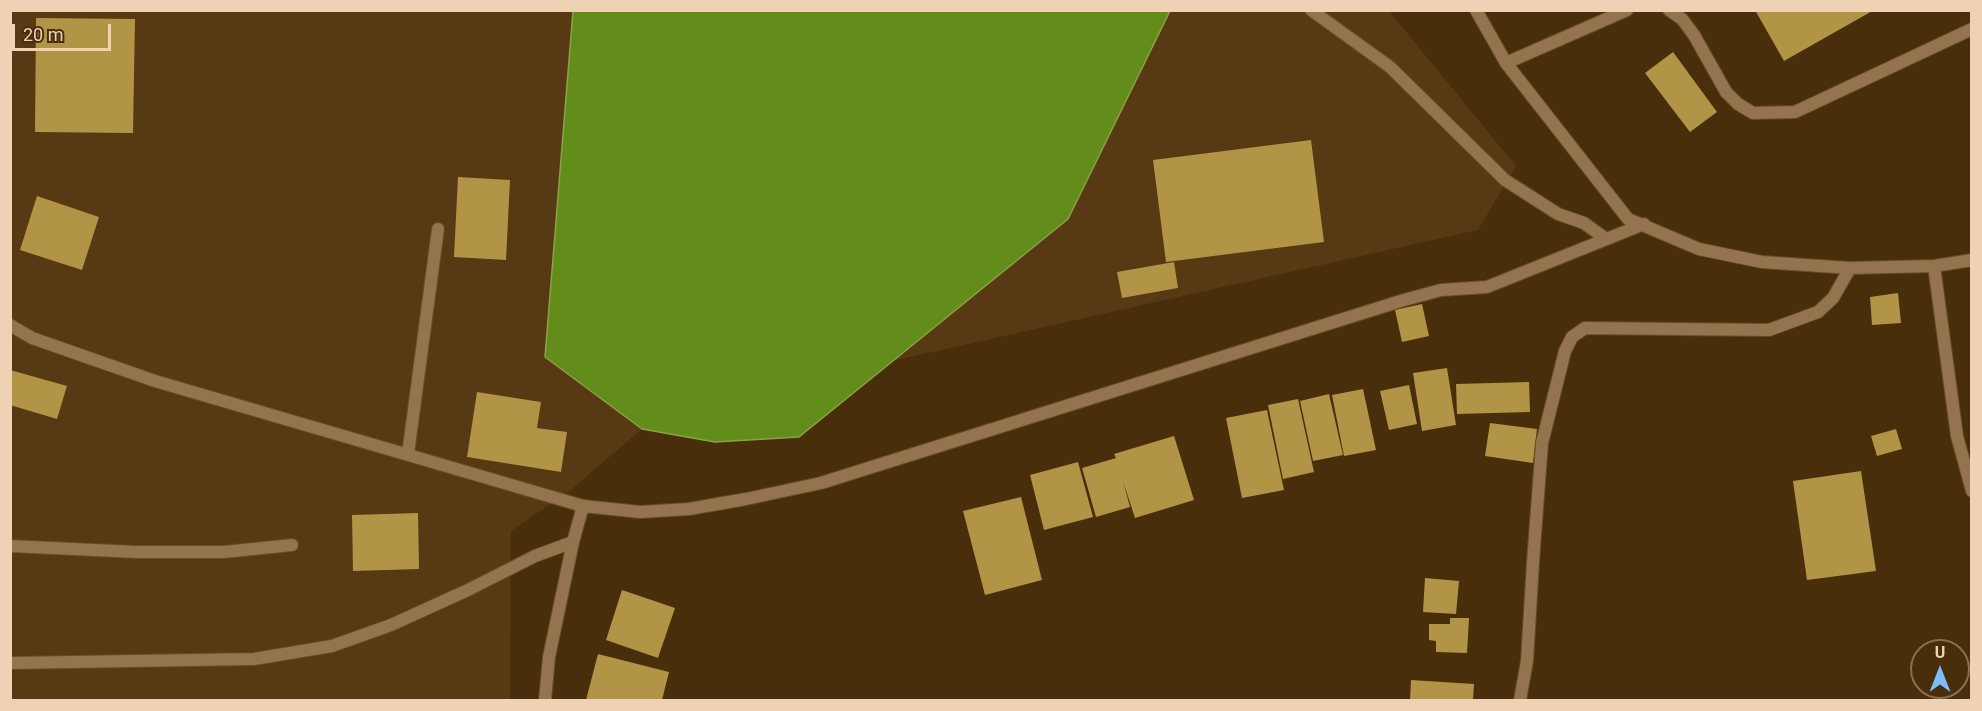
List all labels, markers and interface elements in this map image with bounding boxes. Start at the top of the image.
scale bar [15,12,114,50]
text: 20 m [23,24,63,45]
north arrow [1910,639,1970,699]
text: U [1935,643,1945,662]

